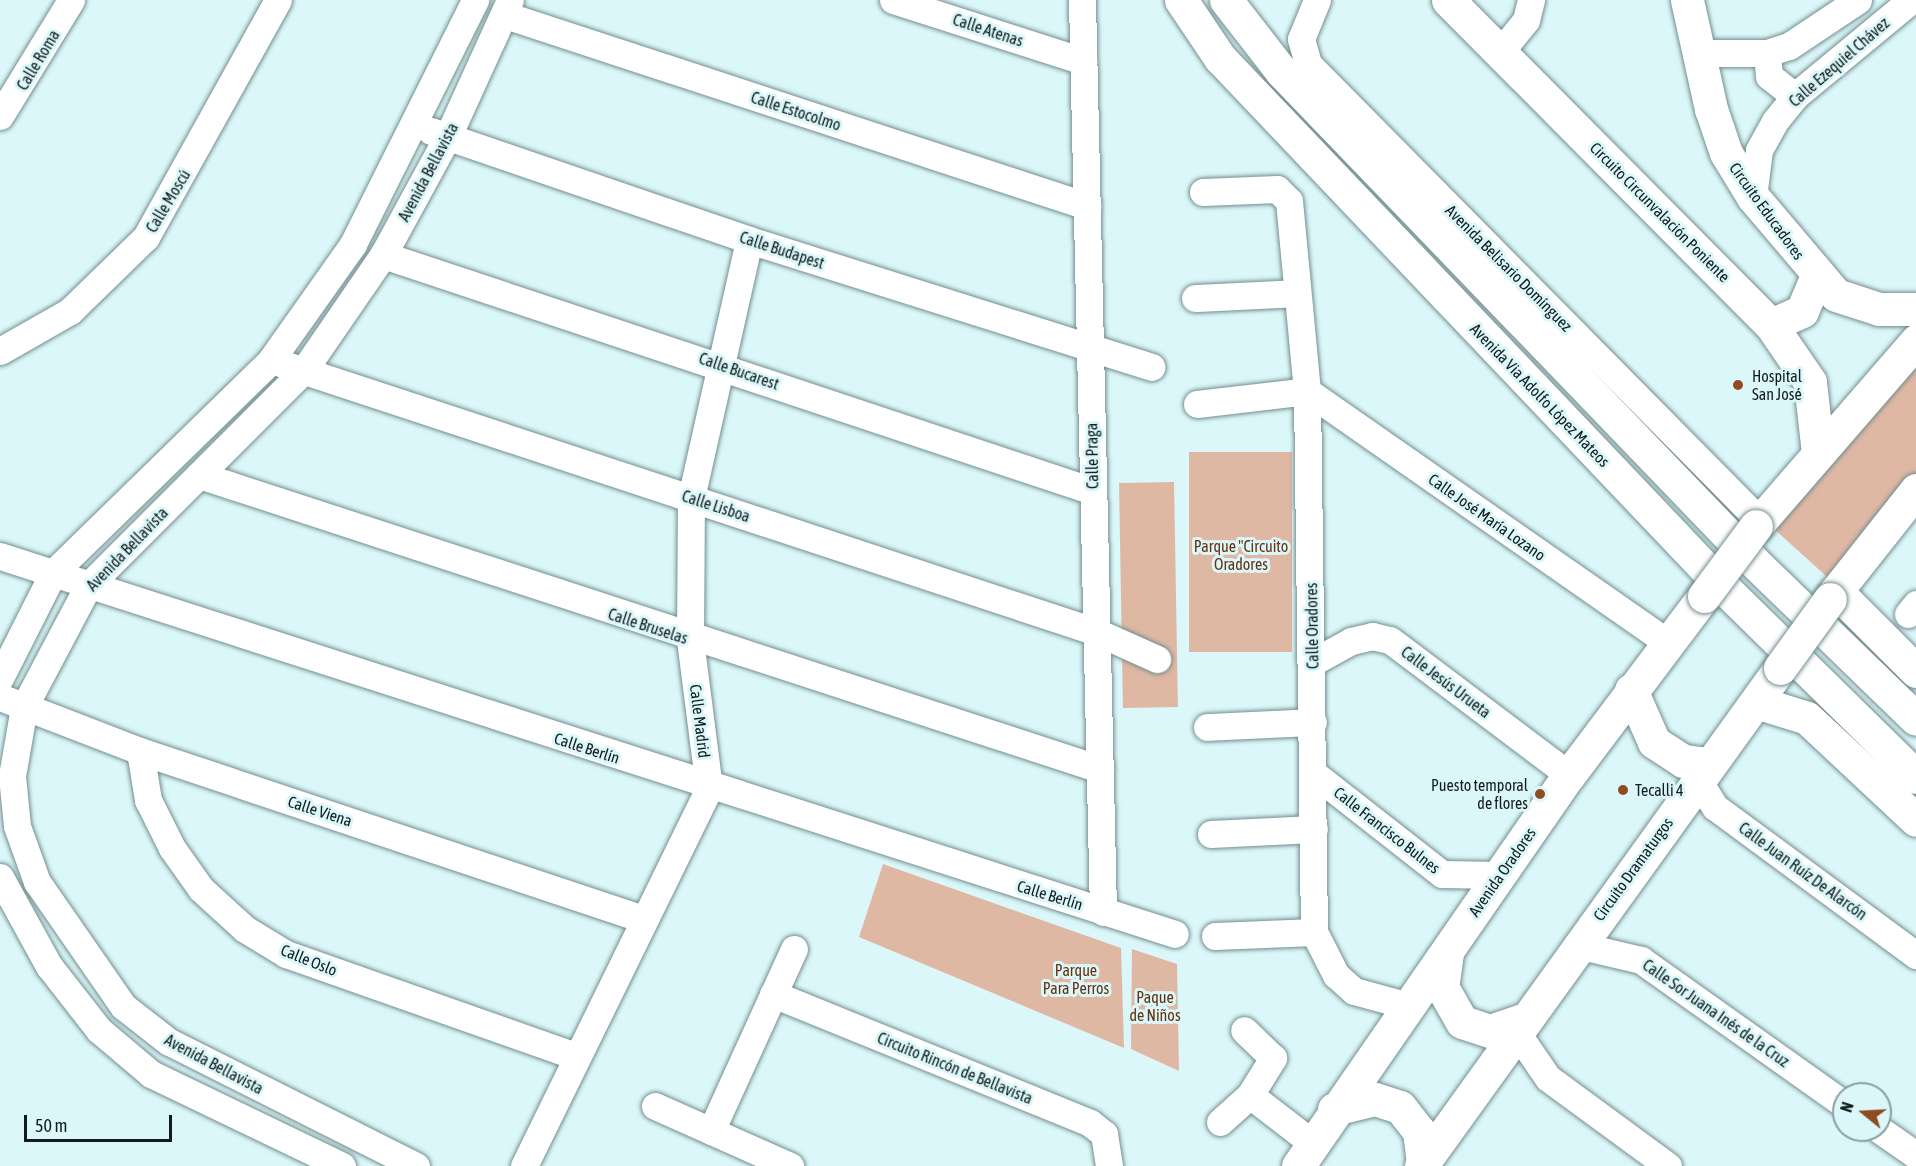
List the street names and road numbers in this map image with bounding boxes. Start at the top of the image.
street label: Calle Atenas [950,10,1026,50]
street label: Calle Ezequiel Chávez [1785,13,1893,111]
street label: Calle Roma [13,26,63,94]
street label: Calle Estocolmo [749,87,843,135]
street label: Avenida Bellavista [394,119,462,225]
street label: Circuito Circunvalación Poniente [1586,138,1734,286]
street label: Circuito Educadores [1725,159,1809,263]
street label: Calle Moscú [142,166,194,236]
street label: Avenida Belisario Domínguez [1442,201,1576,335]
street label: Calle Budapest [737,227,827,273]
street label: Avenida Via Adolfo López Mateos [1466,319,1614,471]
street label: Calle Bucarest [696,348,782,394]
street label: Calle Praga [1082,423,1102,489]
street label: Calle José María Lozano [1425,469,1549,565]
street label: Calle Lisboa [680,486,752,526]
street label: Avenida Bellavista [82,503,172,595]
street label: Calle Oradores [1302,583,1322,669]
street label: Calle Bruselas [606,604,690,648]
street label: Calle Jesús Urueta [1397,642,1495,722]
street label: Calle Madrid [686,683,714,759]
street label: Calle Berlín [552,728,622,768]
street label: Calle Francisco Bulnes [1330,783,1444,877]
street label: Calle Viena [285,792,355,830]
street label: Circuito Dramaturgos [1589,814,1677,924]
street label: Calle Juan Ruíz De Alarcón [1735,818,1871,924]
street label: Avenida Oradores [1464,824,1540,920]
street label: Calle Berlín [1015,876,1085,914]
street label: Calle Oslo [278,940,340,980]
street label: Calle Sor Juana Inés de la Cruz [1639,955,1793,1071]
street label: Circuito Rincón de Bellavista [875,1028,1035,1108]
street label: Avenida Bellavista [161,1030,267,1098]

